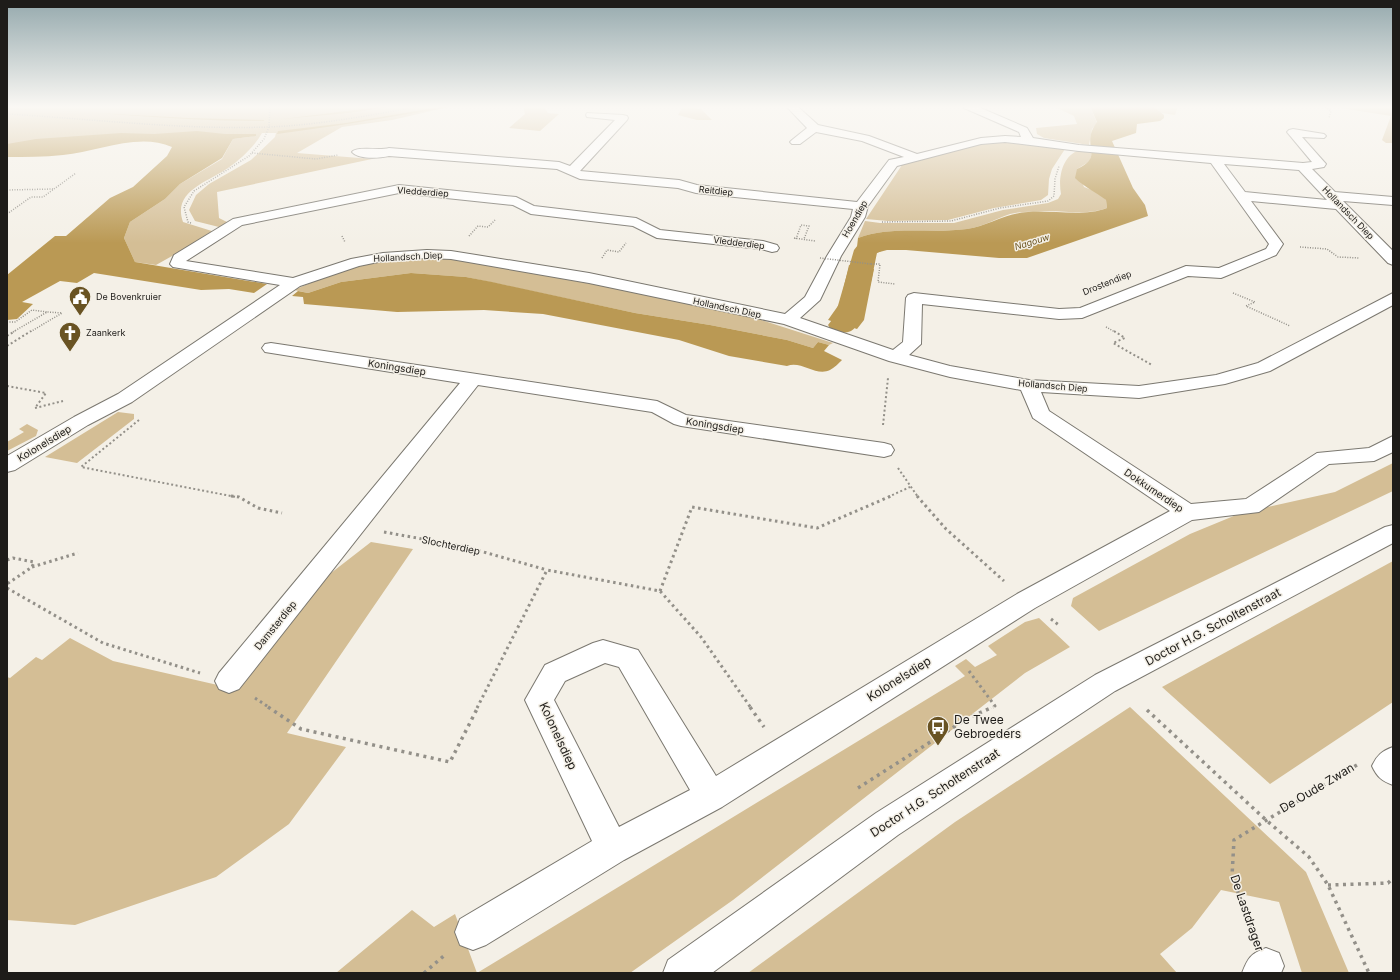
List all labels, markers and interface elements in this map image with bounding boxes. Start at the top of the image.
street label: Reitdiep [698,183,734,198]
street label: Vledderdiep [397,184,450,199]
street label: Hollandsch Diep [1320,184,1377,242]
street label: Hoendiep [840,198,870,239]
water label: Nagouw [1013,231,1051,252]
street label: Vledderdiep [713,234,766,251]
street label: Hollandsch Diep [373,249,443,264]
street label: Drostendiep [1081,268,1133,297]
public building icon: De Bovenkruier [67,284,93,317]
place label: De Bovenkruier [96,291,162,302]
street label: Hollandsch Diep [692,295,763,320]
church icon: Zaankerk [57,320,83,353]
place label: Zaankerk [86,327,126,338]
street label: Koningsdiep [367,357,427,377]
street label: Hollandsch Diep [1018,377,1089,394]
street label: Koningsdiep [685,415,745,435]
street label: Kolonelsdiep [15,422,73,464]
street label: Dokkumerdiep [1122,466,1186,514]
street label: Slochterdiep [421,533,481,557]
street label: Doctor H.G. Scholtenstraat [1142,584,1283,669]
street label: Damsterdiep [251,598,299,652]
street label: Kolonelsdiep [864,653,934,704]
street label: Kolonelsdiep [536,700,581,772]
place label: De Twee Gebroeders [954,712,1021,741]
bus stop icon: De Twee Gebroeders [925,714,951,747]
street label: Doctor H.G. Scholtenstraat [867,745,1002,840]
street label: De Oude Zwan [1277,759,1357,816]
street label: De Lastdrager [1227,872,1268,954]

